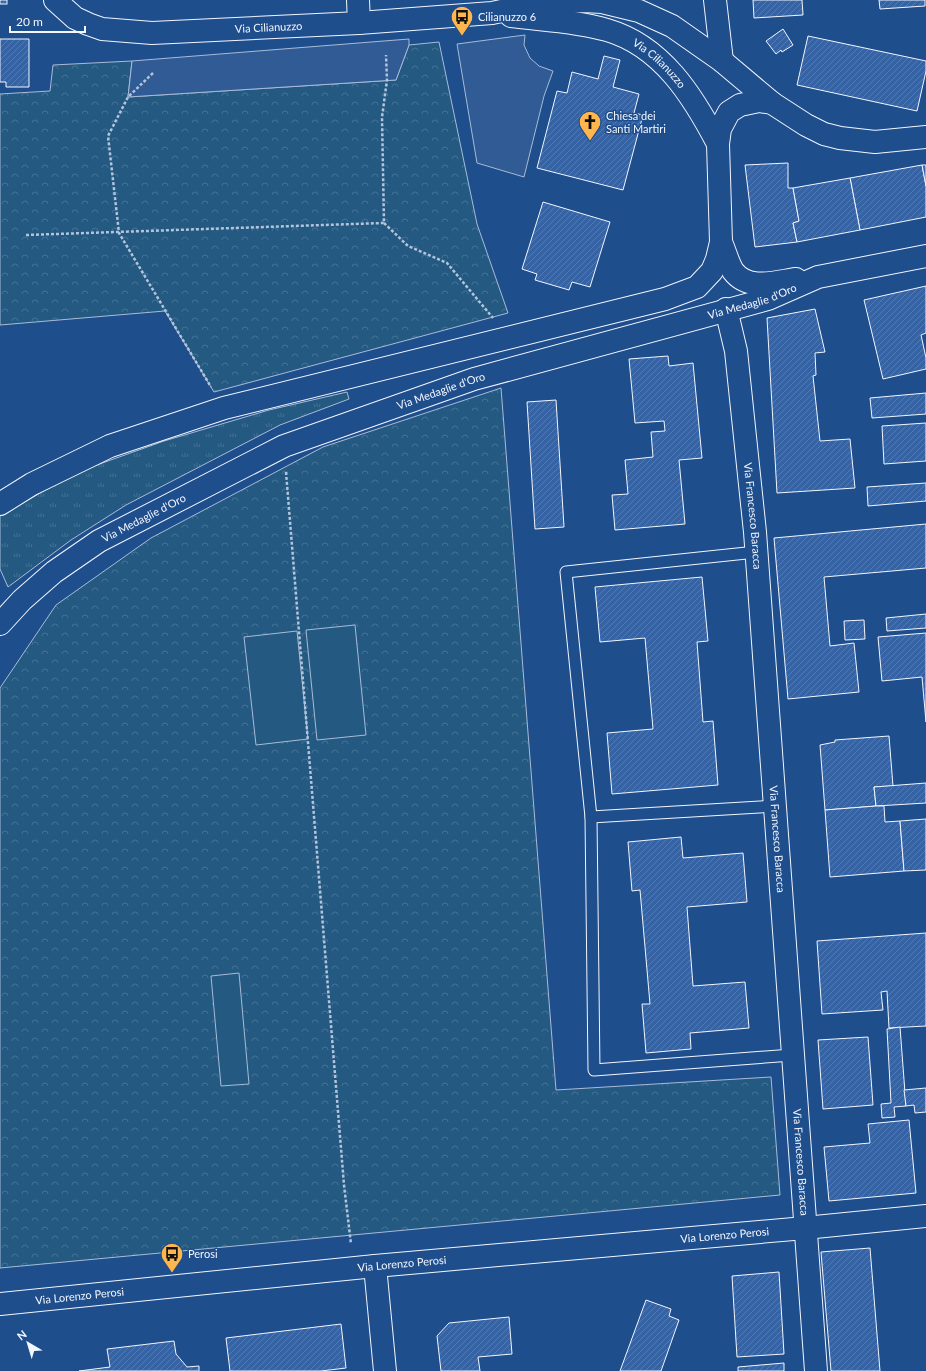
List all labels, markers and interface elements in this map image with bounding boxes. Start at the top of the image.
bus stop icon: Cilianuzzo 6 [449,4,475,37]
scale bar [10,8,85,34]
place label: Cilianuzzo 6 [478,10,536,23]
text: 20 m [16,14,43,29]
street label: Via Cilianuzzo [235,19,303,35]
street label: Via Cilianuzzo [631,35,689,90]
church icon: Chiesa dei Santi Martiri [577,109,603,142]
place label: Chiesa dei Santi Martiri [606,109,666,135]
street label: Via Medaglie d'Oro [706,280,798,321]
street label: Via Medaglie d'Oro [395,369,486,412]
street label: Via Francesco Baracca [742,462,765,570]
street label: Via Medaglie d'Oro [99,491,188,545]
street label: Via Francesco Baracca [767,785,788,893]
street label: Via Francesco Baracca [791,1108,812,1216]
street label: Via Lorenzo Perosi [680,1224,770,1245]
bus stop icon: Perosi [159,1241,185,1274]
place label: Perosi [188,1247,218,1260]
street label: Via Lorenzo Perosi [357,1253,447,1274]
street label: Via Lorenzo Perosi [35,1284,125,1306]
north arrow [8,1323,48,1363]
text: N [14,1327,29,1342]

